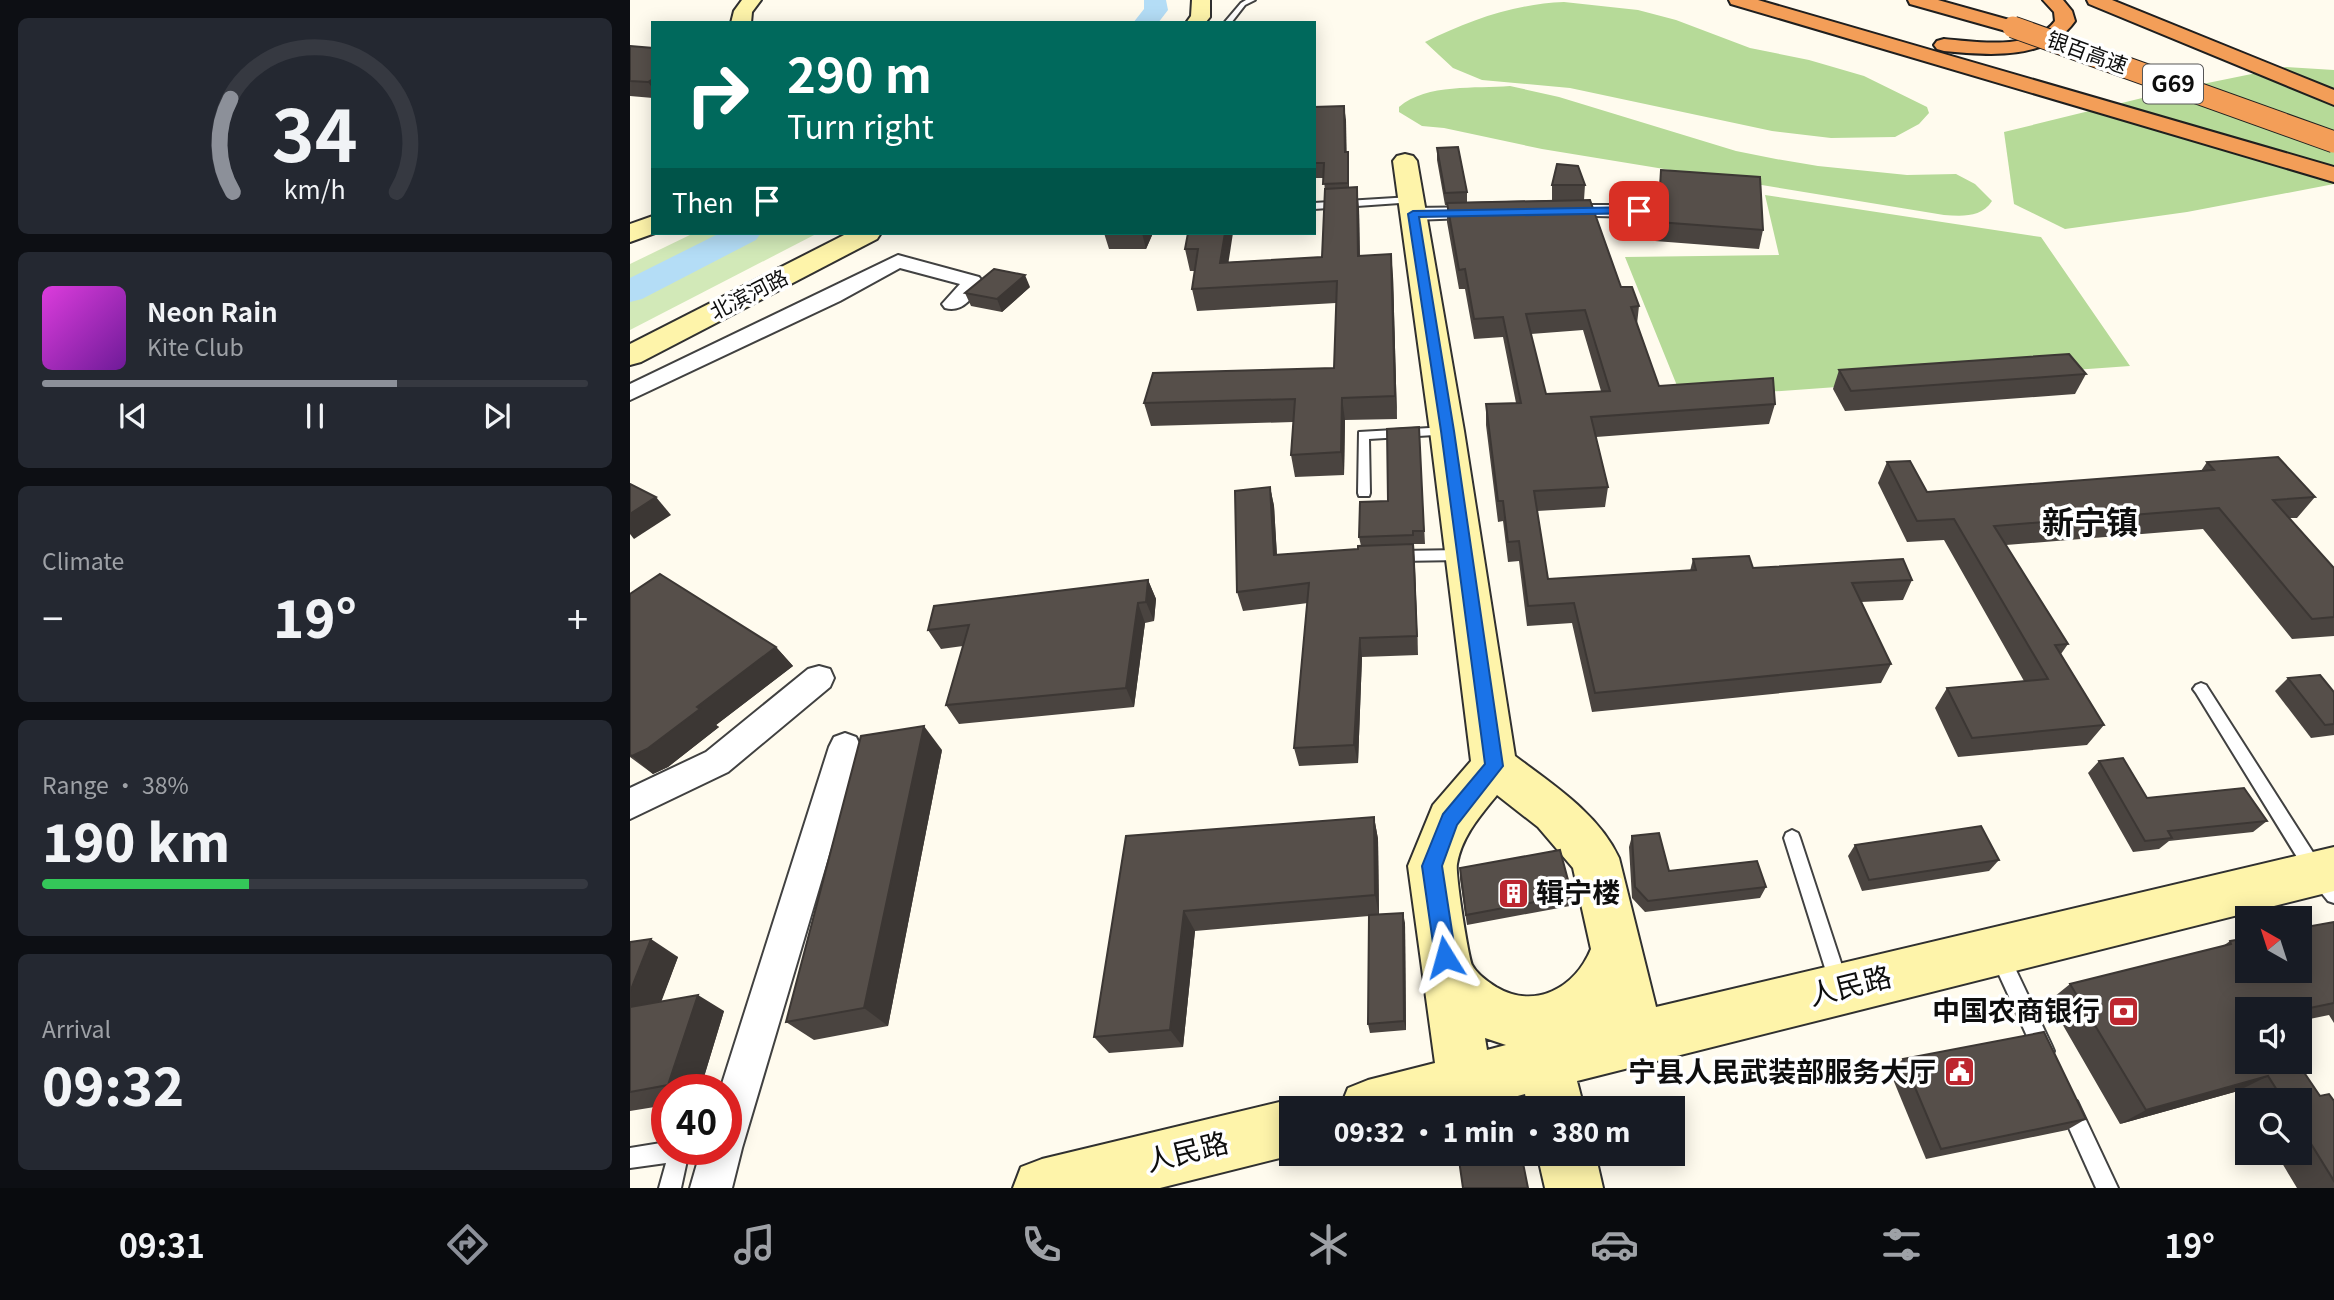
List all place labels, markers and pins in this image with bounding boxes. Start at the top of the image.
pin [1609,181,1669,241]
place label: 辑宁楼 [1536,871,1620,911]
building icon: 辑宁楼 [1496,876,1530,910]
place label: 中国农商银行 [1932,989,2100,1029]
bank icon: 中国农商银行 [2106,994,2140,1028]
place label: 宁县人民武装部服务大厅 [1628,1050,1936,1090]
public building icon: 宁县人民武装部服务大厅 [1942,1055,1976,1089]

